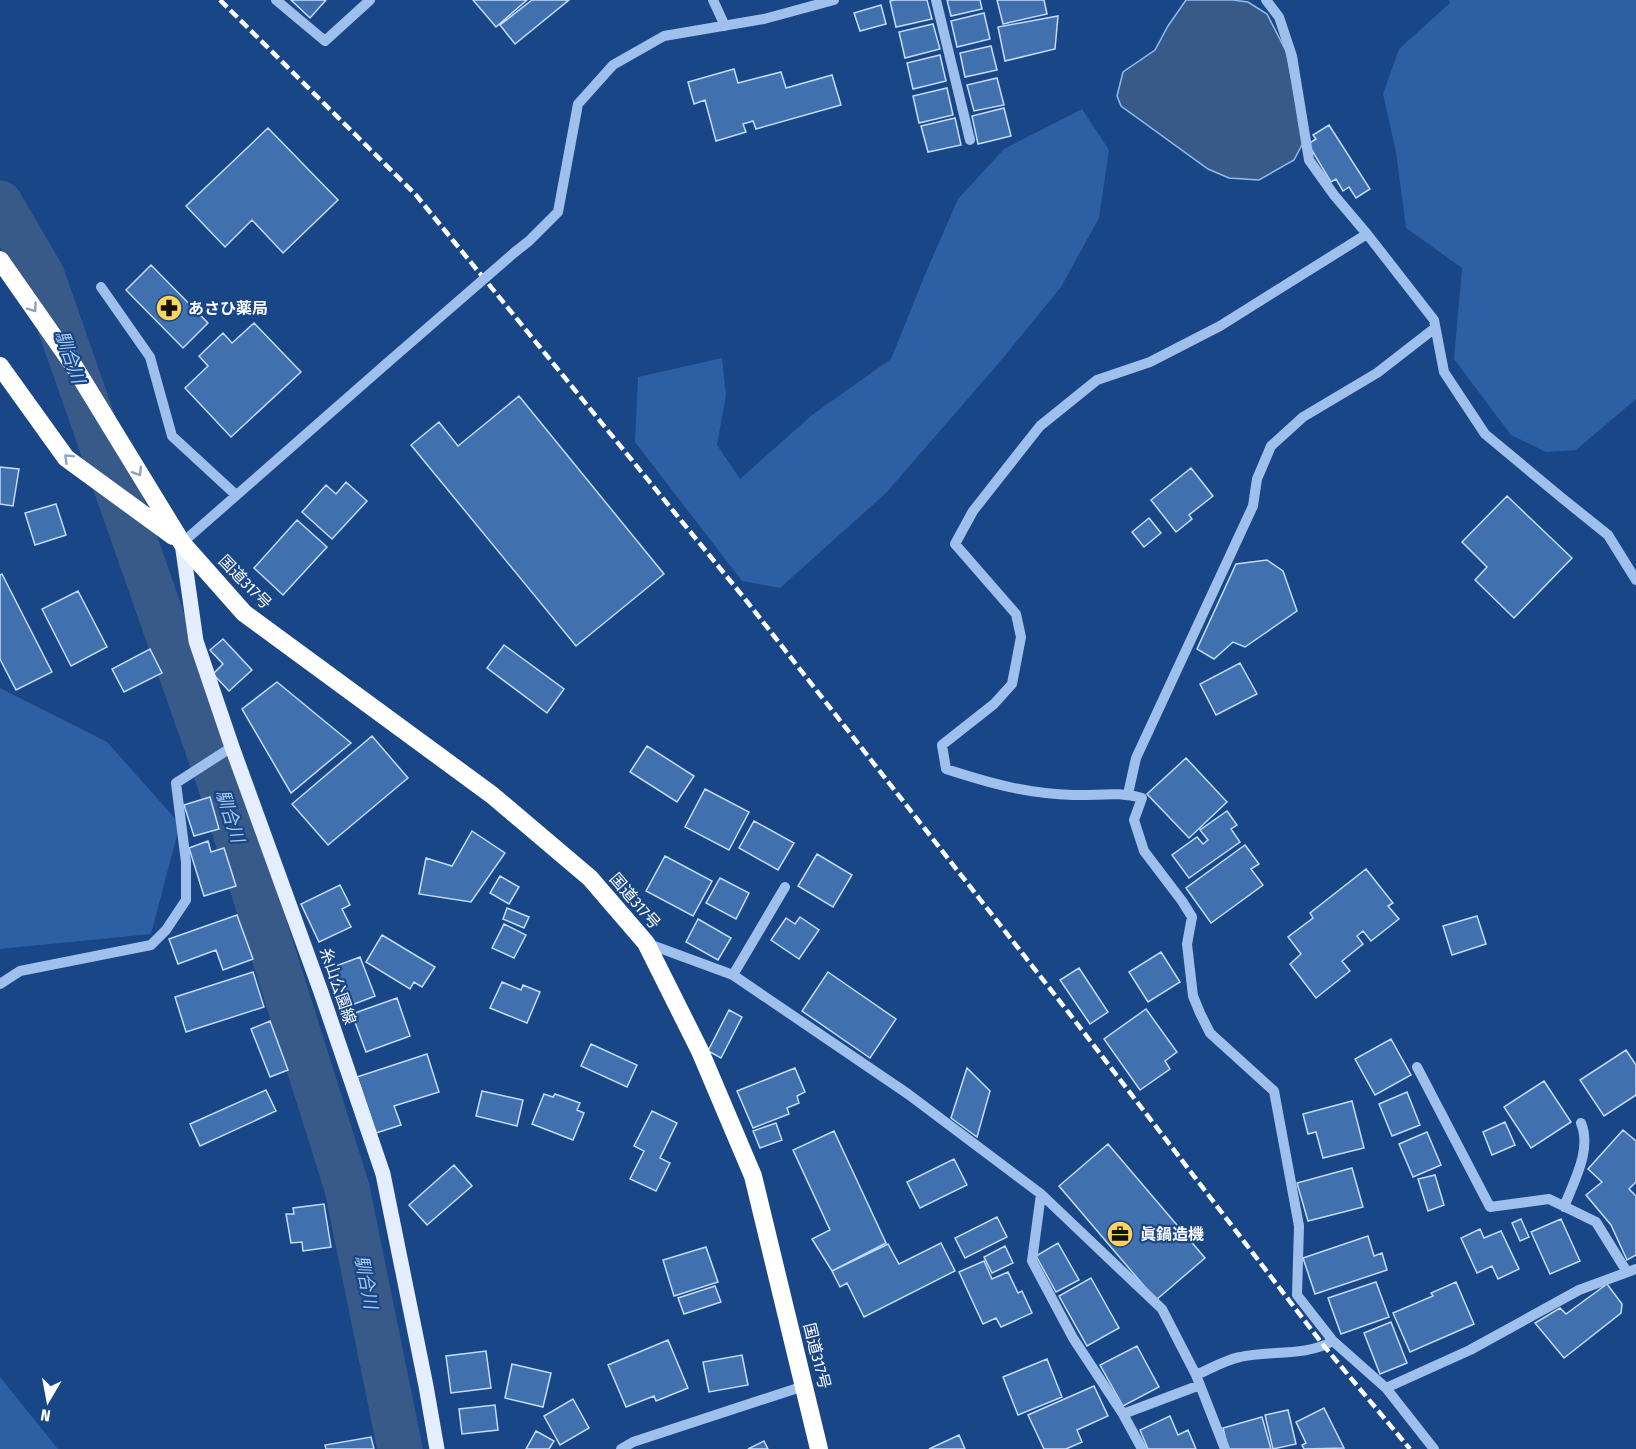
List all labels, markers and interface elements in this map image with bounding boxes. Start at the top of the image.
pharmacy icon: あさひ薬局 [154,293,184,323]
place label: あさひ薬局 [188,299,268,318]
one-way arrow [26,301,37,312]
water label: 馴合川 [51,328,90,388]
one-way arrow [64,454,75,465]
one-way arrow [131,466,143,476]
street label: 国道317号 [215,551,275,613]
water label: 馴合川 [211,787,249,847]
street label: 国道317号 [606,869,664,933]
street label: 糸山公園線 [316,945,360,1027]
office icon: 眞鍋造機 [1105,1219,1135,1249]
place label: 眞鍋造機 [1140,1225,1204,1244]
water label: 馴合川 [350,1253,382,1313]
street label: 国道317号 [800,1321,834,1391]
north arrow [18,1371,78,1431]
text: N [39,1405,52,1425]

